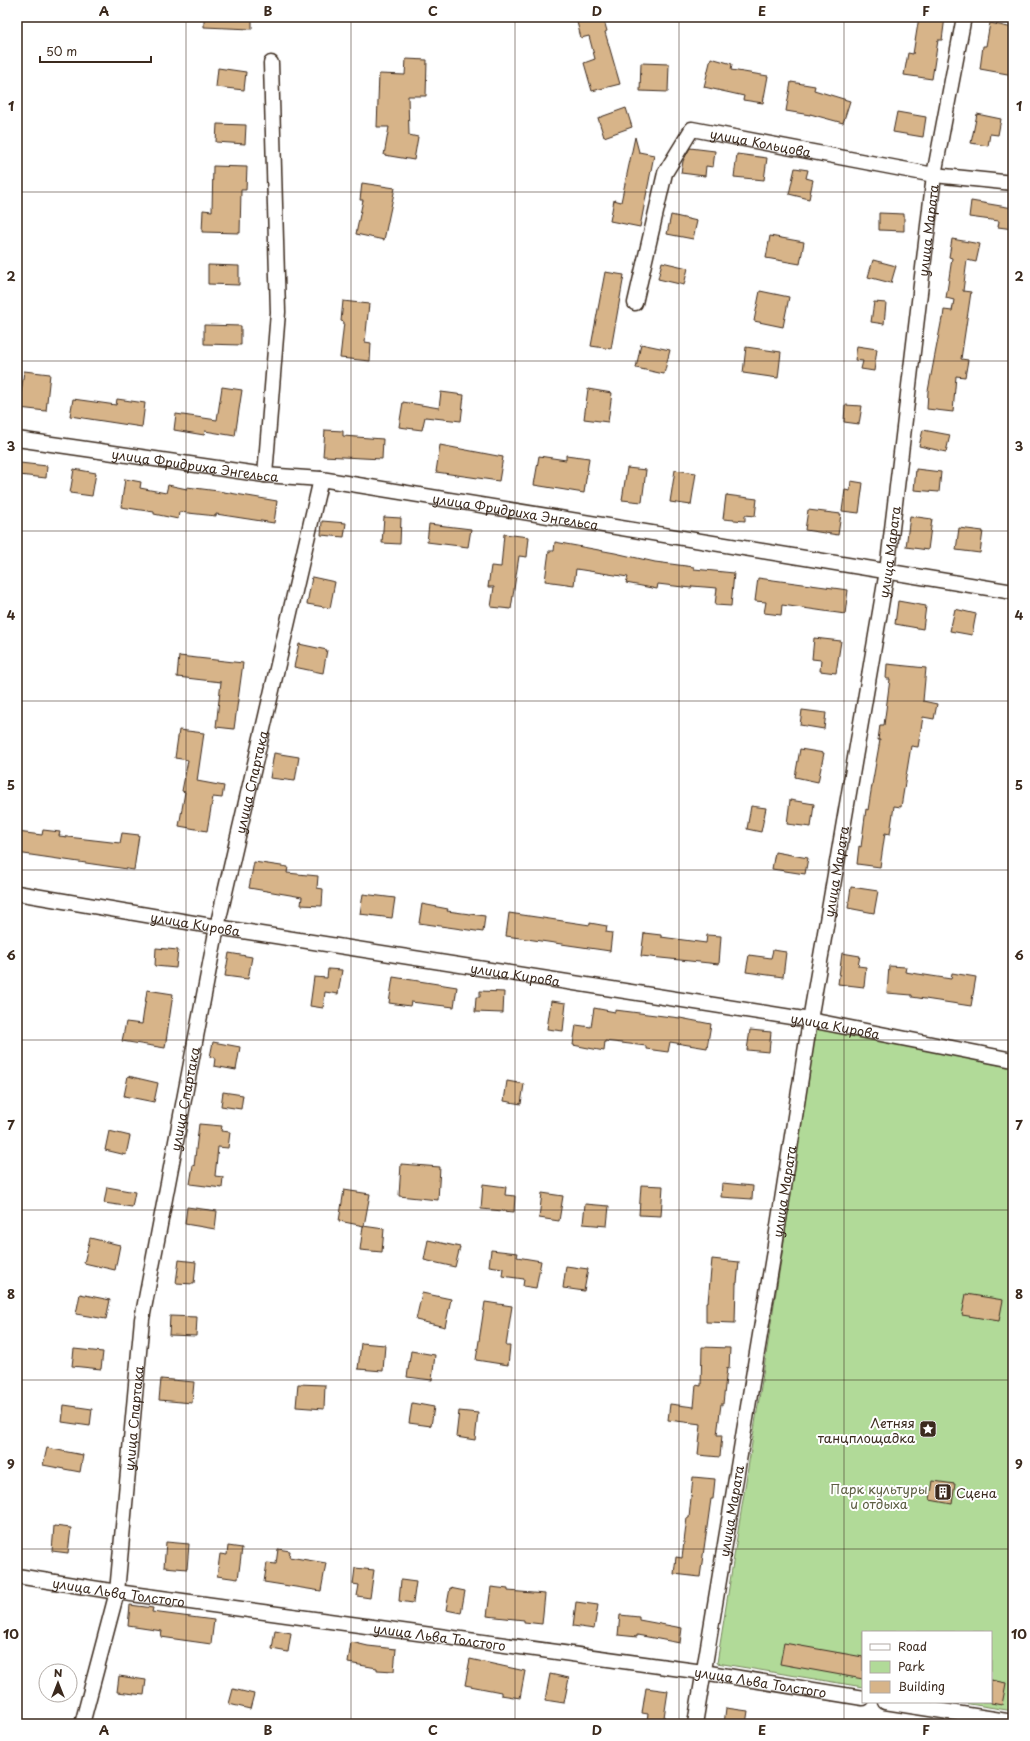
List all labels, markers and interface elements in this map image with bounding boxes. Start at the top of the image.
text: A [99,1,109,20]
text: B [264,1,273,20]
text: C [428,1,438,20]
text: D [592,1,602,20]
text: E [758,1,766,20]
text: F [922,1,930,20]
scale bar [40,38,151,64]
text: 50 m [46,42,77,60]
text: 1 [8,96,14,115]
text: 1 [1016,96,1022,115]
street label: улица Кольцова [708,123,814,161]
street label: улица Марата [913,182,942,277]
text: 2 [6,266,16,285]
text: 2 [1014,266,1024,285]
text: 3 [7,436,16,455]
text: 3 [1015,436,1024,455]
street label: улица Фридриха Энгельса [111,443,280,485]
street label: улица Фридриха Энгельса [431,488,601,534]
street label: улица Марата [873,504,904,599]
text: 4 [7,605,16,624]
text: 4 [1015,605,1024,624]
street label: улица Спартака [230,727,272,835]
text: 5 [7,775,15,794]
text: 5 [1015,775,1023,794]
street label: улица Марата [818,824,853,919]
street label: улица Кирова [149,906,243,940]
text: 6 [6,945,16,964]
text: 6 [1014,945,1024,964]
street label: улица Кирова [469,957,563,990]
street label: улица Кирова [789,1008,883,1043]
street label: улица Спартака [165,1044,204,1152]
text: 7 [7,1115,15,1134]
text: 7 [1015,1115,1023,1134]
street label: улица Марата [767,1143,800,1238]
text: 8 [7,1284,15,1303]
text: 8 [1015,1284,1023,1303]
street label: улица Спартака [119,1364,147,1472]
place label: Летняя танцплощадка [818,1413,916,1447]
place icon: Летняя танцплощадка [918,1419,938,1439]
text: 9 [7,1454,15,1473]
text: 9 [1015,1454,1023,1473]
street label: улица Марата [714,1463,748,1558]
park label: Парк культуры и отдыха [830,1479,928,1513]
building icon: Сцена [933,1482,953,1502]
place label: Сцена [956,1483,998,1502]
street label: улица Льва Толстого [51,1572,186,1611]
street label: улица Льва Толстого [372,1618,507,1655]
text: 10 [3,1624,19,1643]
text: 10 [1011,1624,1027,1643]
legend [862,1631,992,1703]
text: Road [898,1637,927,1655]
text: Park [898,1657,925,1675]
street label: улица Льва Толстого [693,1661,828,1701]
north arrow [38,1663,78,1703]
text: N [54,1664,63,1681]
text: Building [898,1677,945,1695]
text: A [99,1720,109,1739]
text: B [264,1720,273,1739]
text: C [428,1720,438,1739]
text: D [592,1720,602,1739]
text: E [758,1720,766,1739]
text: F [922,1720,930,1739]

